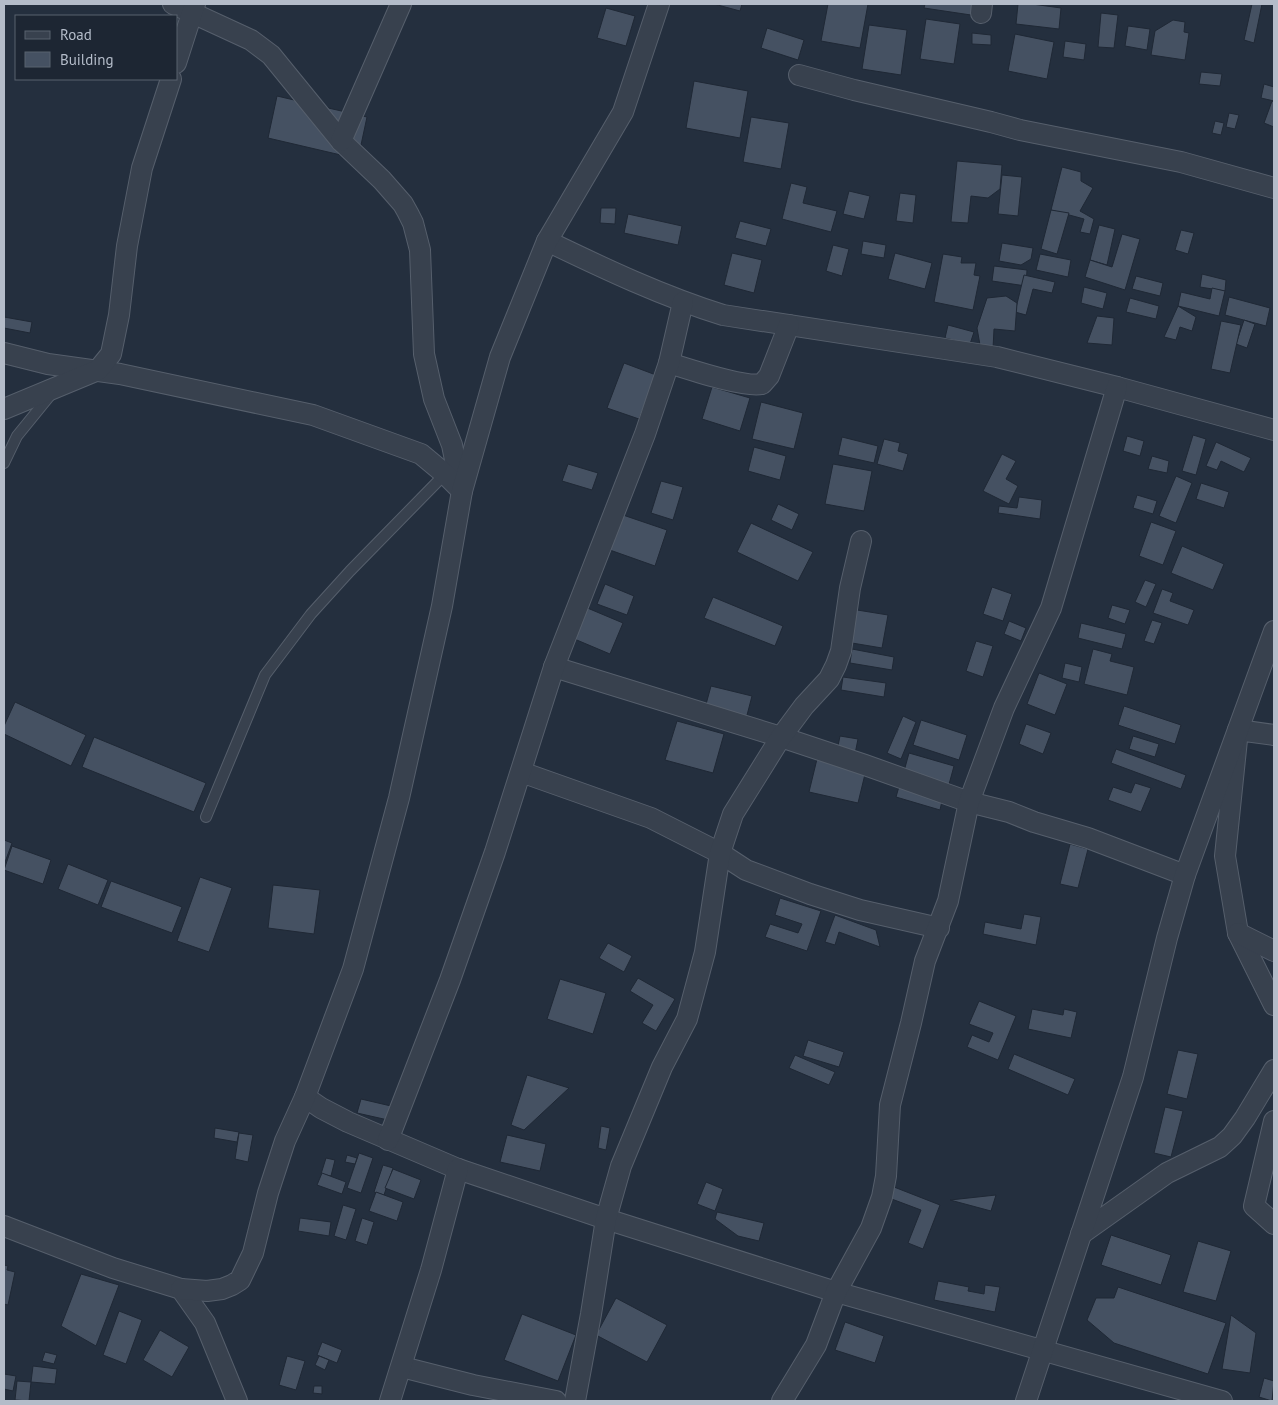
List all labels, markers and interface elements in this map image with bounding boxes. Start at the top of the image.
legend [15,15,178,80]
text: Road [60,25,92,44]
text: Building [60,50,114,69]

